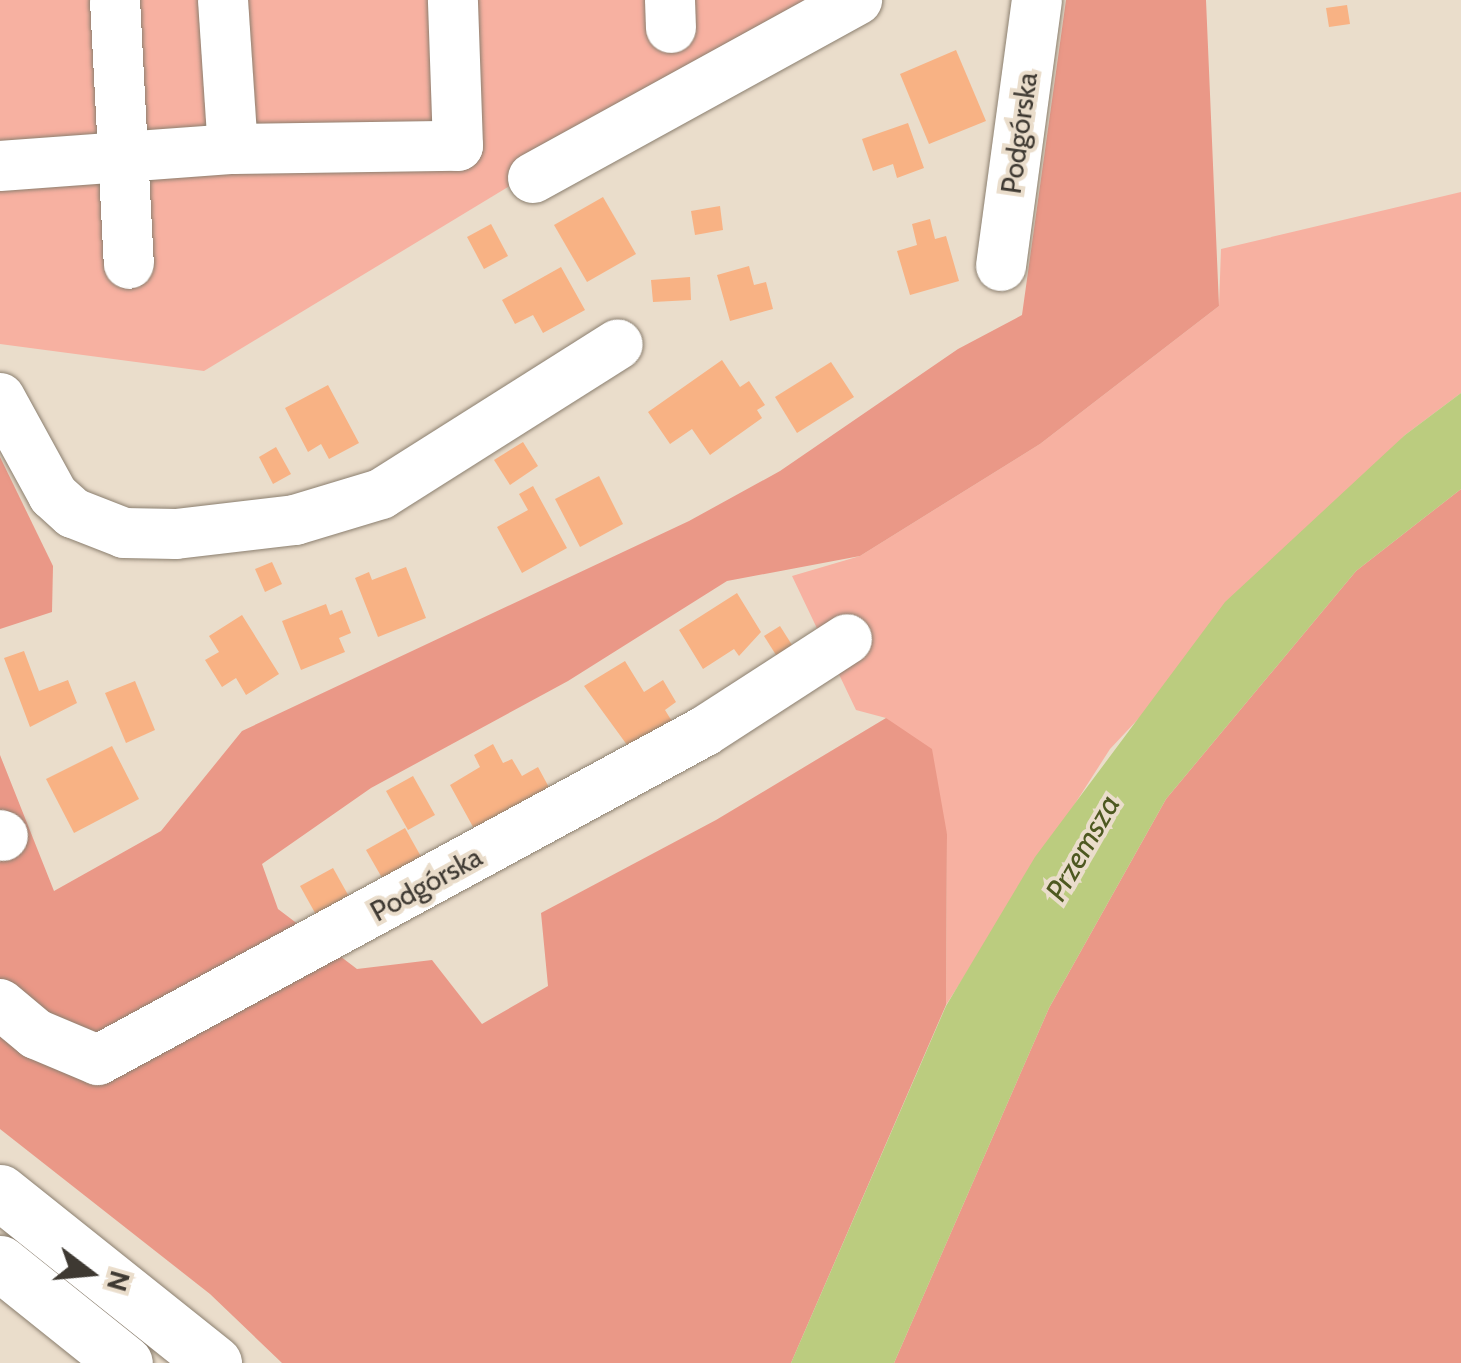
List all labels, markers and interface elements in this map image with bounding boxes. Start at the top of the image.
street label: Podgórska [994,70,1044,196]
water label: Przemsza [1038,789,1128,907]
street label: Podgórska [364,840,488,928]
north arrow [40,1223,140,1323]
text: N [100,1267,138,1295]

